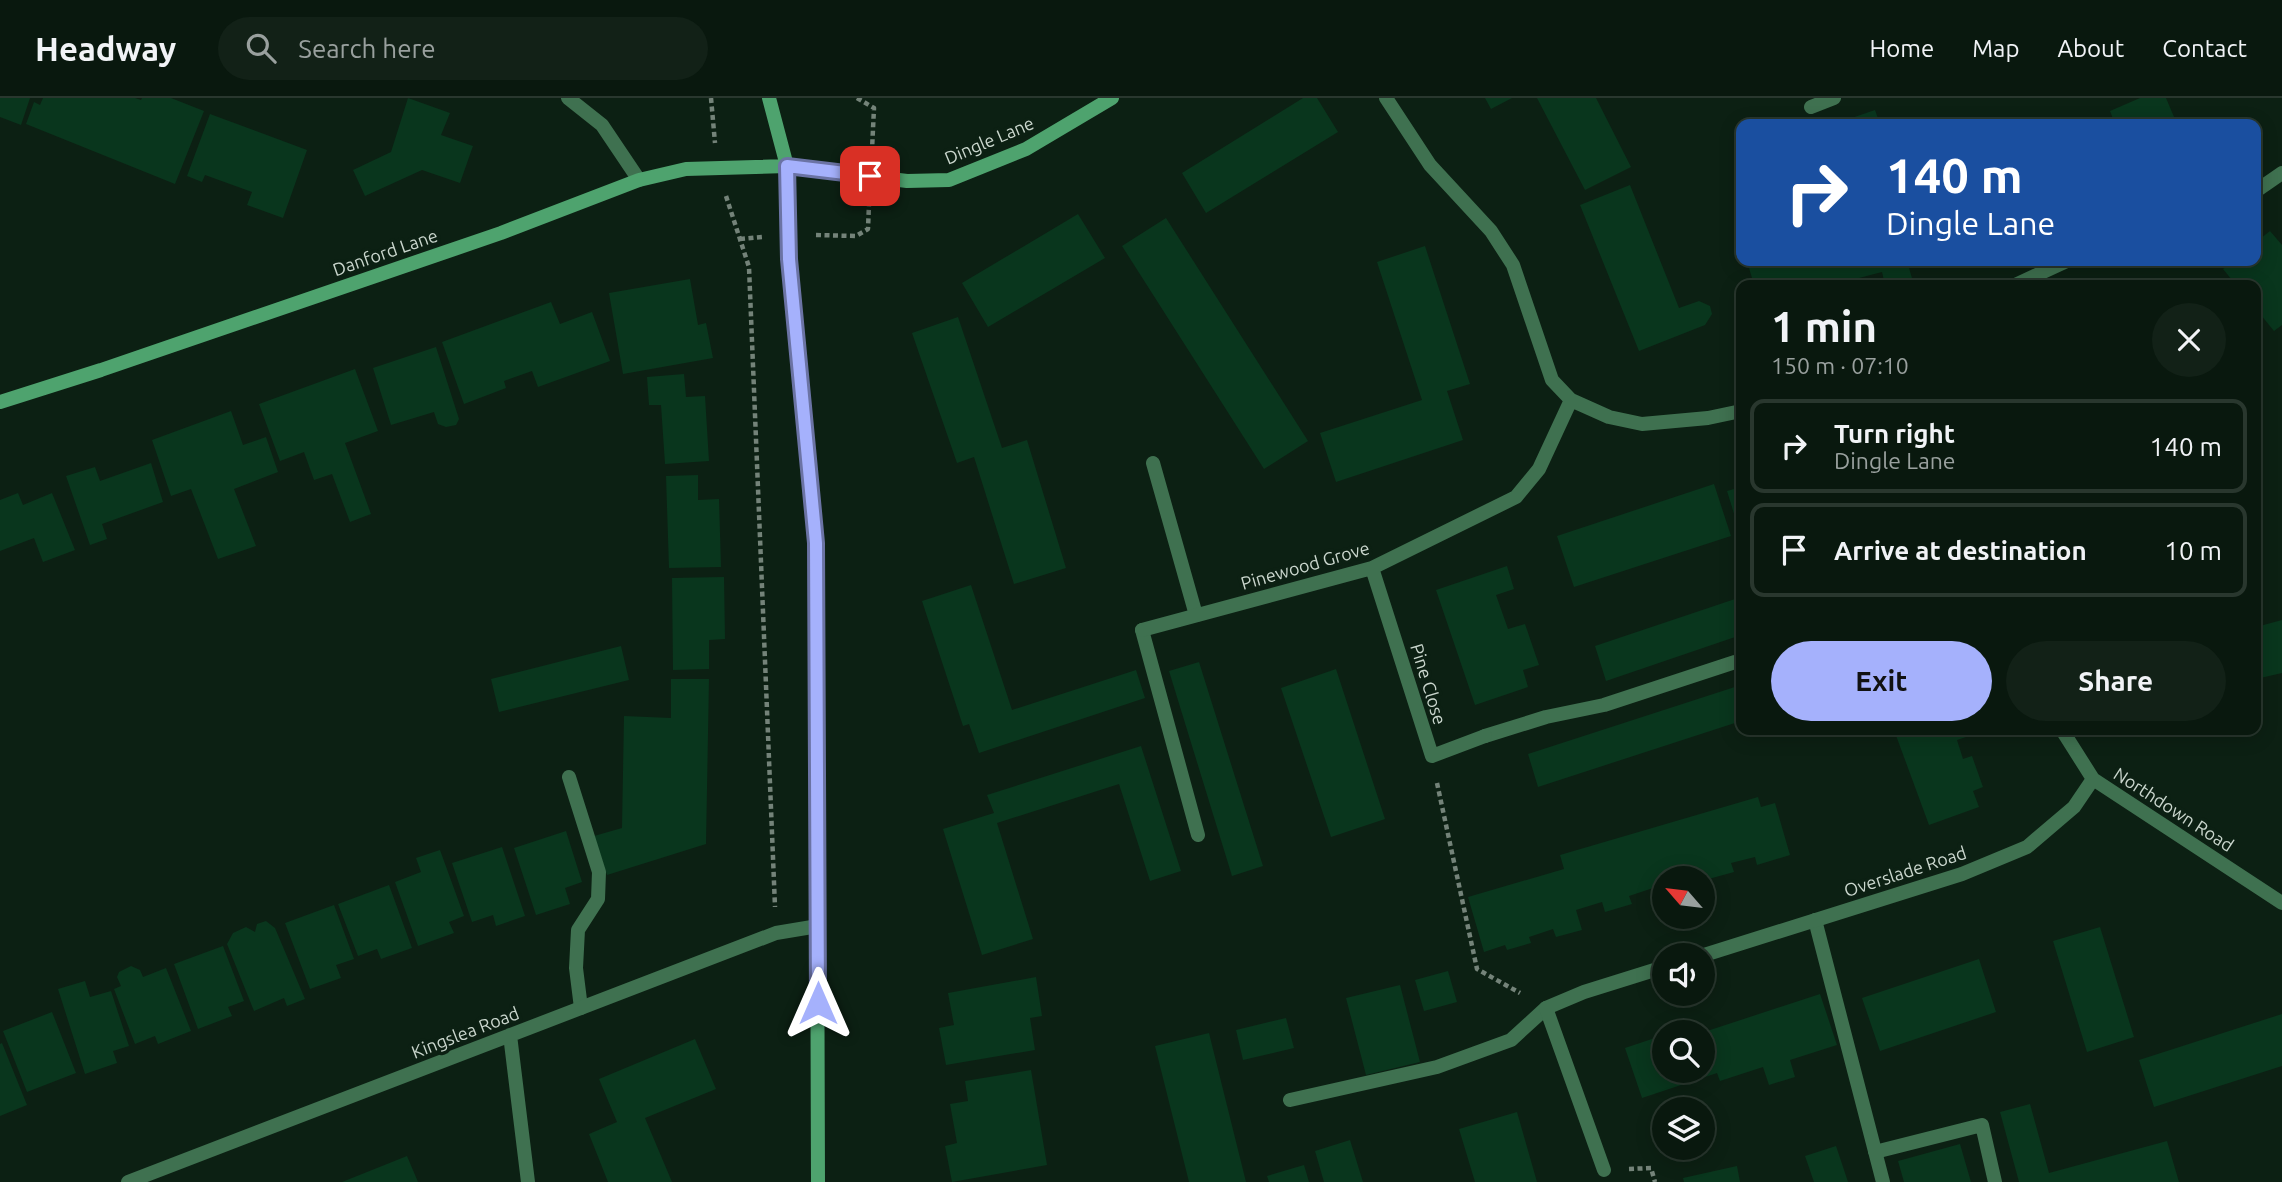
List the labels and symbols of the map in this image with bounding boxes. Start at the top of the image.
street label: Dingle Lane [941,112,1037,168]
pin [840,146,900,206]
street label: Danford Lane [330,225,440,279]
street label: Pinewood Grove [1238,537,1372,593]
street label: Pine Close [1407,641,1451,727]
street label: Northdown Road [2110,763,2238,855]
street label: Overslade Road [1841,842,1969,900]
north arrow [1652,866,1715,929]
position arrow [781,966,855,1040]
street label: Kingslea Road [408,1002,522,1062]

